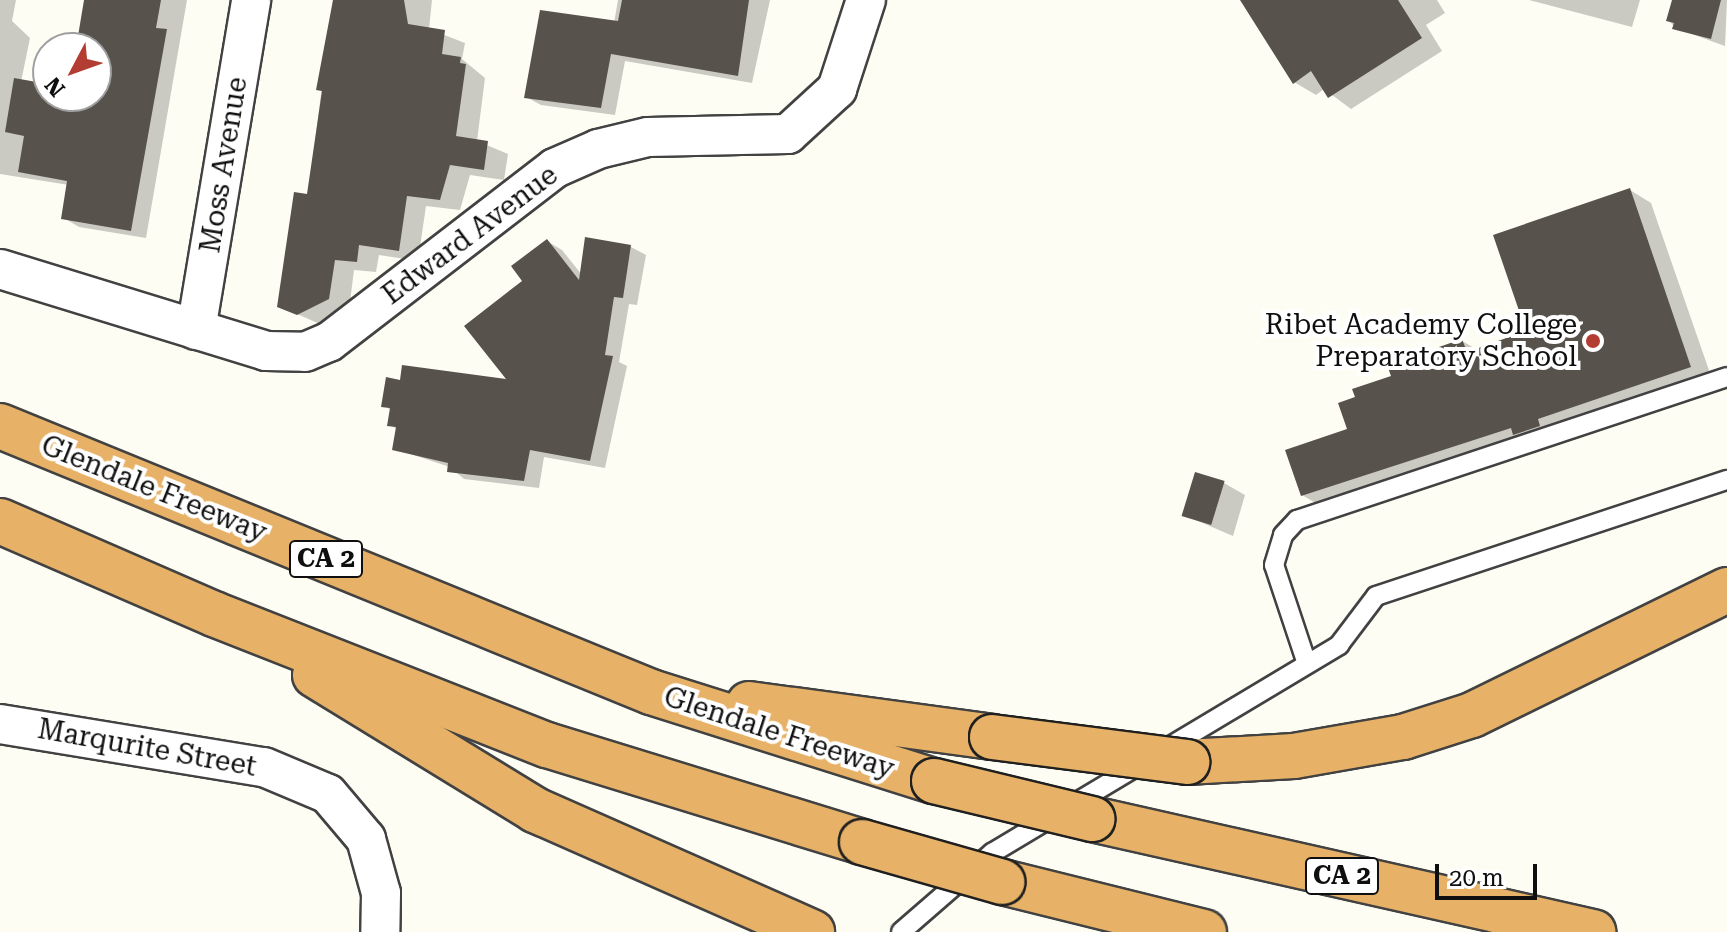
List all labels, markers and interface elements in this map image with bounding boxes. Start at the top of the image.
north arrow [32,32,112,112]
text: N [40,72,70,101]
street label: Moss Avenue [194,75,254,255]
street label: Edward Avenue [376,158,564,312]
place label: Ribet Academy College Preparatory School [1265,308,1577,374]
marker: Ribet Academy College Preparatory School [1584,332,1602,350]
street label: Glendale Freeway [36,428,272,550]
road number: CA 2 [288,537,364,581]
street label: Glendale Freeway [660,680,898,786]
street label: Marqurite Street [35,712,259,784]
scale bar [1439,848,1541,898]
road number: CA 2 [1304,854,1380,898]
text: 20 m [1449,864,1504,892]

